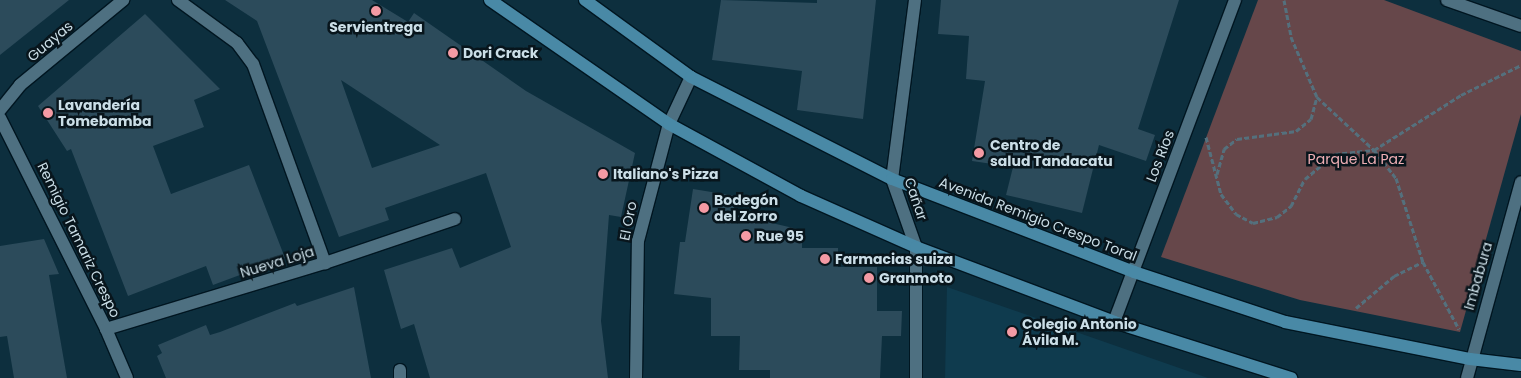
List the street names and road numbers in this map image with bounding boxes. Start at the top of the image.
street label: Guayas [24,17,76,65]
street label: Los Ríos [1142,128,1178,184]
street label: Remigio Tamariz Crespo [34,160,124,320]
street label: Avenida Remigio Crespo Toral [937,173,1139,265]
street label: Cañar [901,176,931,222]
street label: El Oro [616,200,640,242]
street label: Imbabura [1460,240,1496,312]
street label: Nueva Loja [238,243,316,281]

